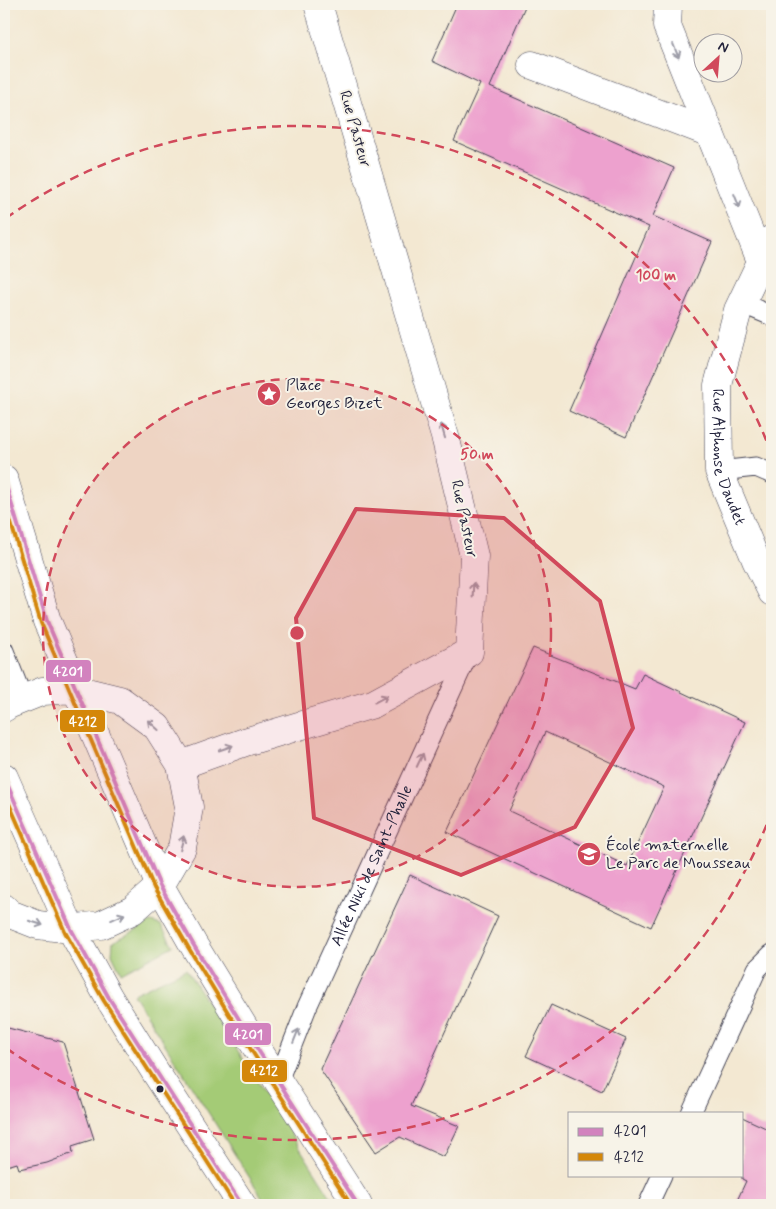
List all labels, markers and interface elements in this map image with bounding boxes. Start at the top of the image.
north arrow [694,32,744,82]
text: N [715,37,731,57]
one-way arrow [673,43,682,58]
street label: Rue Pasteur [334,88,376,170]
one-way arrow [733,193,742,208]
text: 100 m [636,266,676,286]
place label: Place Georges Bizet [286,375,383,415]
place icon: Place Georges Bizet [256,381,282,407]
street label: Rue Alphonse Daudet [708,388,751,528]
one-way arrow [438,424,448,440]
text: 50 m [460,445,494,465]
street label: Rue Pasteur [446,478,483,560]
one-way arrow [468,582,477,598]
centre of rings [288,624,306,642]
line badge: 4201 [45,659,92,683]
text: 4201 [53,663,83,681]
one-way arrow [373,694,388,704]
line badge: 4212 [59,709,106,733]
text: 4212 [69,713,97,731]
one-way arrow [147,720,160,732]
one-way arrow [218,743,234,752]
one-way arrow [415,753,425,768]
street label: Allée Niki de Saint-Phalle [326,782,417,949]
place label: École maternelle Le Parc de Mousseau [606,835,751,874]
one-way arrow [178,836,187,852]
school or university icon: École maternelle Le Parc de Mousseau [576,841,602,867]
one-way arrow [110,912,125,922]
one-way arrow [27,919,43,929]
line badge: 4201 [224,1022,272,1046]
text: 4201 [233,1026,263,1044]
one-way arrow [292,1029,301,1044]
line badge: 4212 [241,1059,288,1083]
text: 4212 [250,1062,278,1080]
unlabelled marker [155,1084,165,1094]
legend [568,1112,744,1176]
text: 4201 [614,1122,646,1142]
text: 4212 [614,1148,644,1168]

